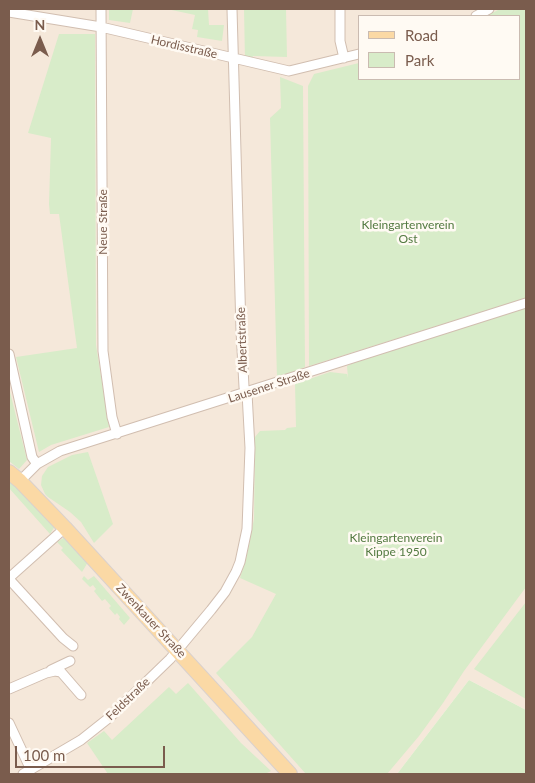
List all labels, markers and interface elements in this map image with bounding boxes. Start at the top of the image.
north arrow [15,15,65,65]
legend [358,15,520,80]
text: N [35,16,45,33]
text: Road [405,26,438,44]
street label: Hordisstraße [149,32,219,62]
text: Park [405,51,434,69]
street label: Neue Straße [96,189,110,255]
park label: Kleingartenverein Ost [362,218,454,246]
street label: Albertstraße [234,307,250,373]
street label: Lausener Straße [226,366,312,406]
park label: Kleingartenverein Kippe 1950 [350,531,442,559]
street label: Zwenkauer Straße [113,581,189,661]
street label: Feldstraße [103,675,153,723]
scale bar [18,736,168,768]
text: 100 m [23,746,65,764]

